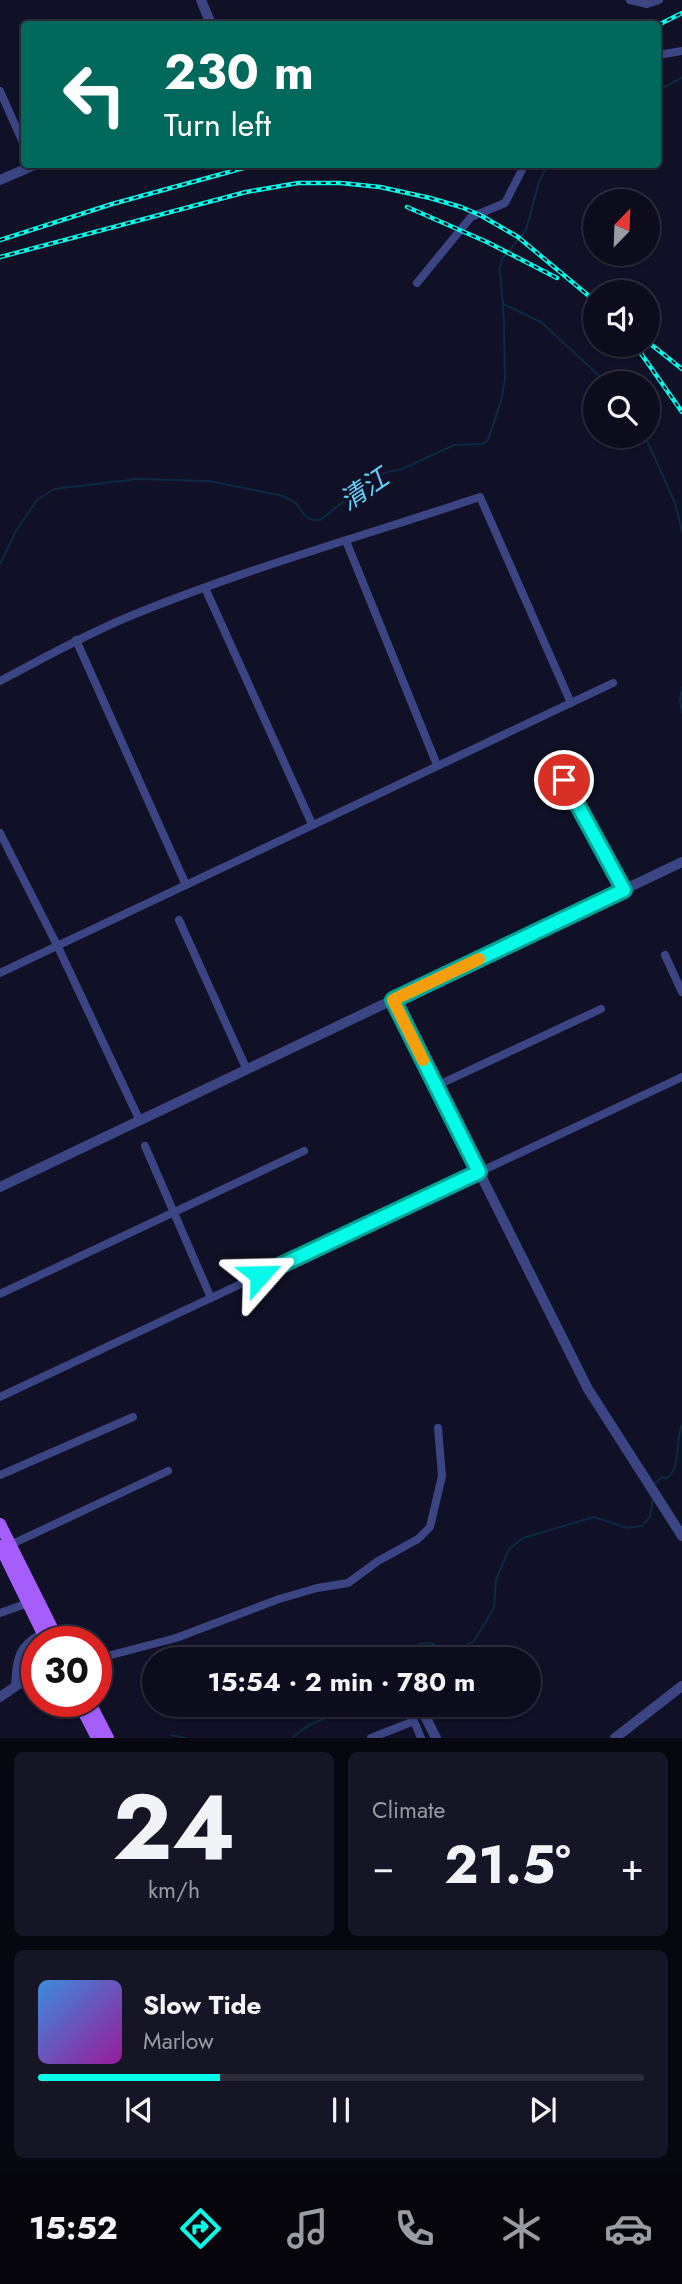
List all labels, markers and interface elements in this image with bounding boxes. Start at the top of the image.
text: 230 m [164,37,314,107]
icon: left [49,49,140,140]
text: Turn left [164,102,271,148]
north arrow [583,189,660,266]
map controls [583,189,660,448]
button: sound [583,280,660,357]
button: search [583,371,660,448]
water label: 清江 [332,457,399,519]
pin [534,750,594,810]
icon: arrive [545,761,583,799]
position arrow [223,1238,297,1312]
speed limit sign: 30 [21,1626,112,1717]
text: 15:54 · 2 min · 780 m [208,1663,475,1701]
text: 24 [112,1762,236,1893]
text: Climate [372,1793,445,1827]
text: 21.5° [444,1827,571,1903]
text: − [372,1839,394,1894]
text: + [621,1839,644,1894]
text: km/h [148,1873,200,1907]
text: Slow Tide [143,1986,262,2024]
text: Marlow [143,2024,214,2058]
icon: previous [120,2091,158,2129]
icon: pause [322,2091,360,2129]
icon: next [524,2091,562,2129]
icon: directions [176,2204,225,2253]
icon: music [283,2204,332,2253]
icon: phone [390,2204,439,2253]
icon: climate [497,2204,546,2253]
icon: car [604,2204,653,2253]
text: 15:52 [29,2205,118,2251]

